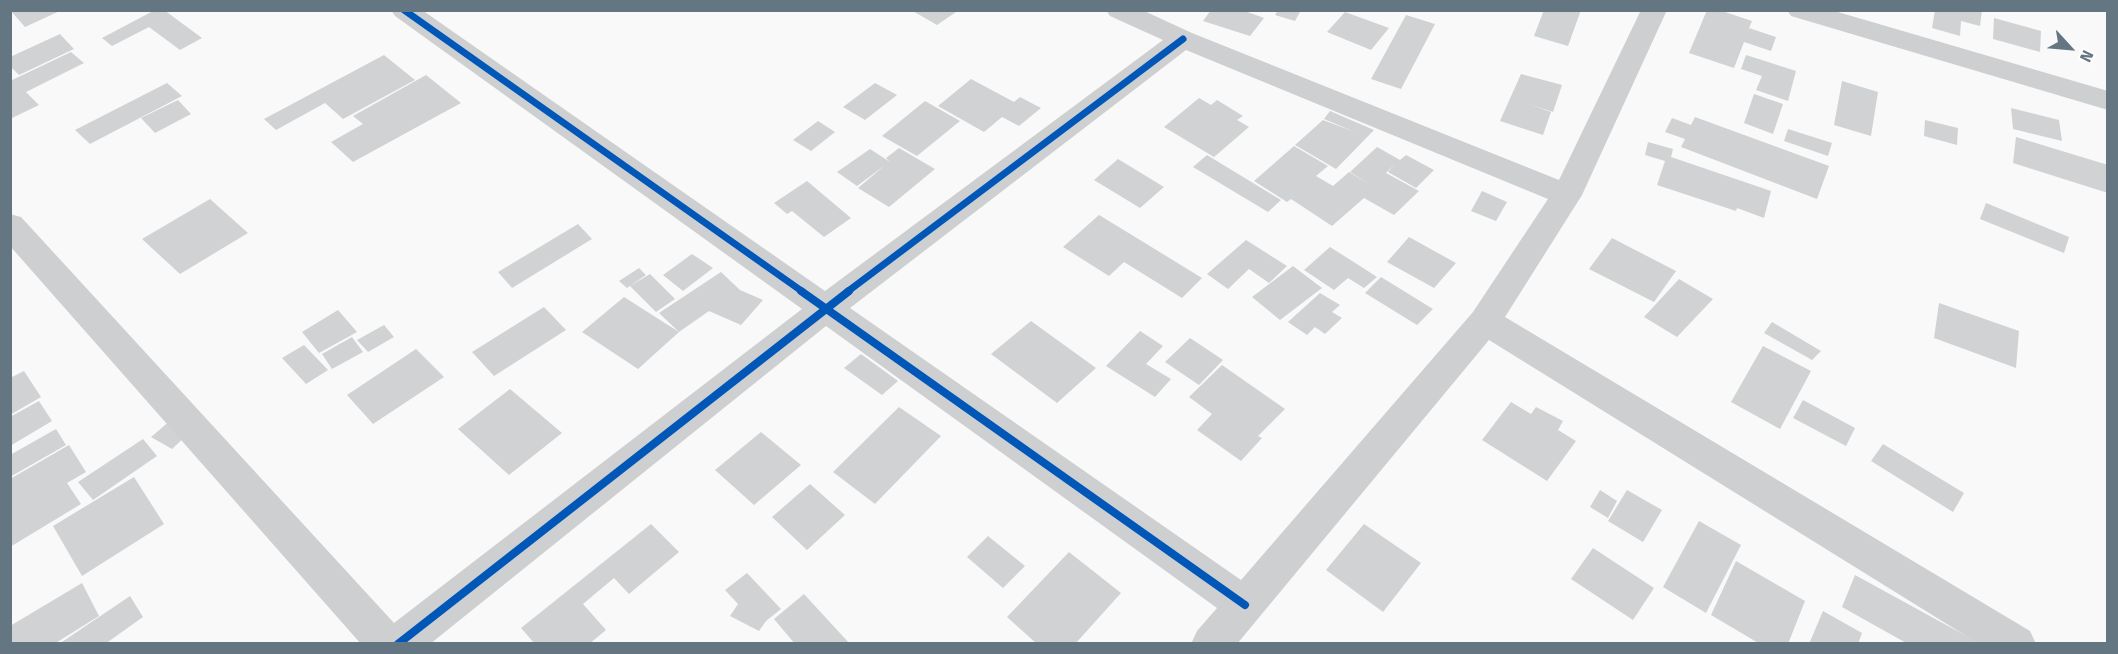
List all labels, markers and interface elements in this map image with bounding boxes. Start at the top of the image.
north arrow [2040,18,2100,78]
text: N [2076,47,2097,65]

